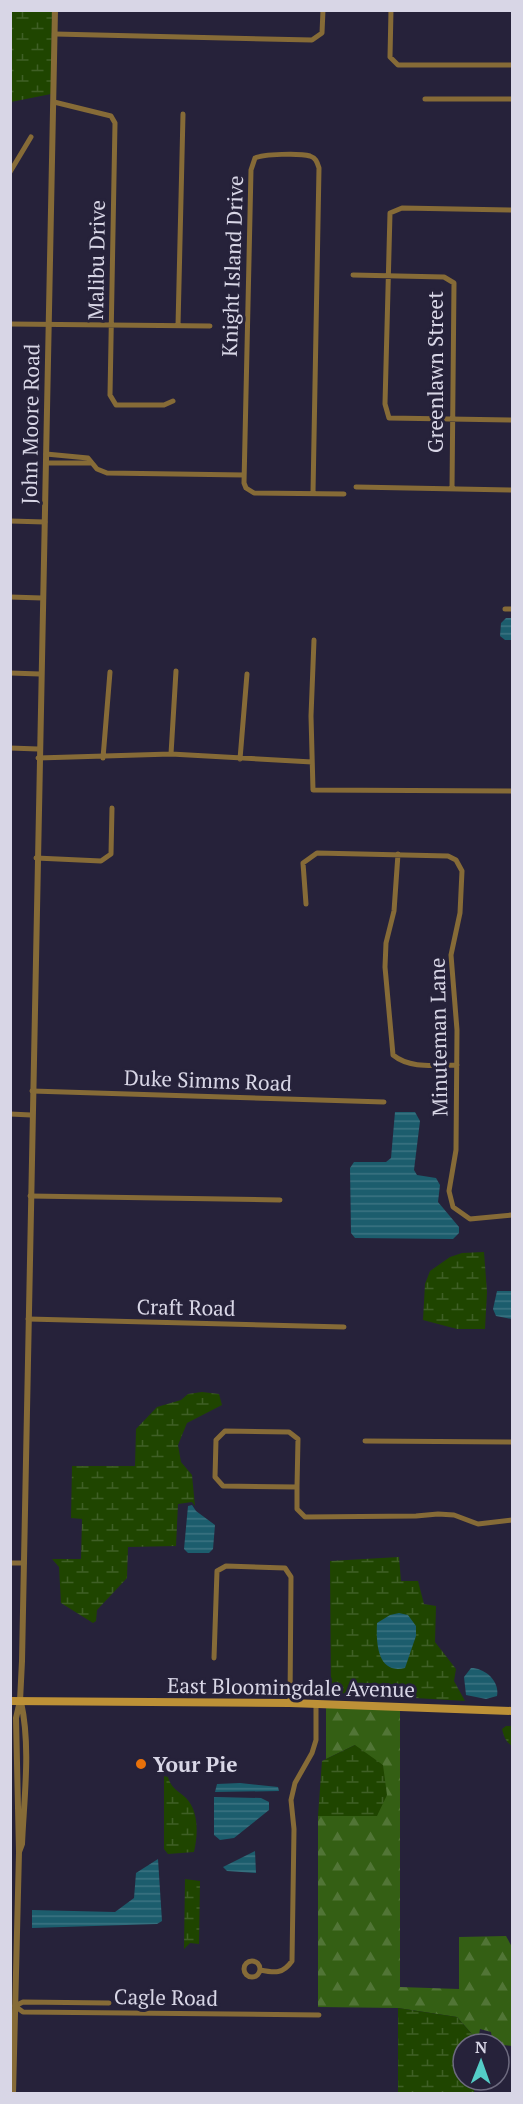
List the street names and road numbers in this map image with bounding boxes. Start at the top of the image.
street label: Knight Island Drive [215,175,249,357]
street label: Malibu Drive [81,200,111,320]
street label: Greenlawn Street [421,291,449,453]
street label: John Moore Road [15,343,45,505]
street label: Minuteman Lane [423,957,453,1117]
street label: Duke Simms Road [124,1063,293,1097]
street label: Craft Road [136,1292,236,1322]
street label: East Bloomingdale Avenue [167,1671,415,1703]
street label: Cagle Road [114,1982,219,2012]

